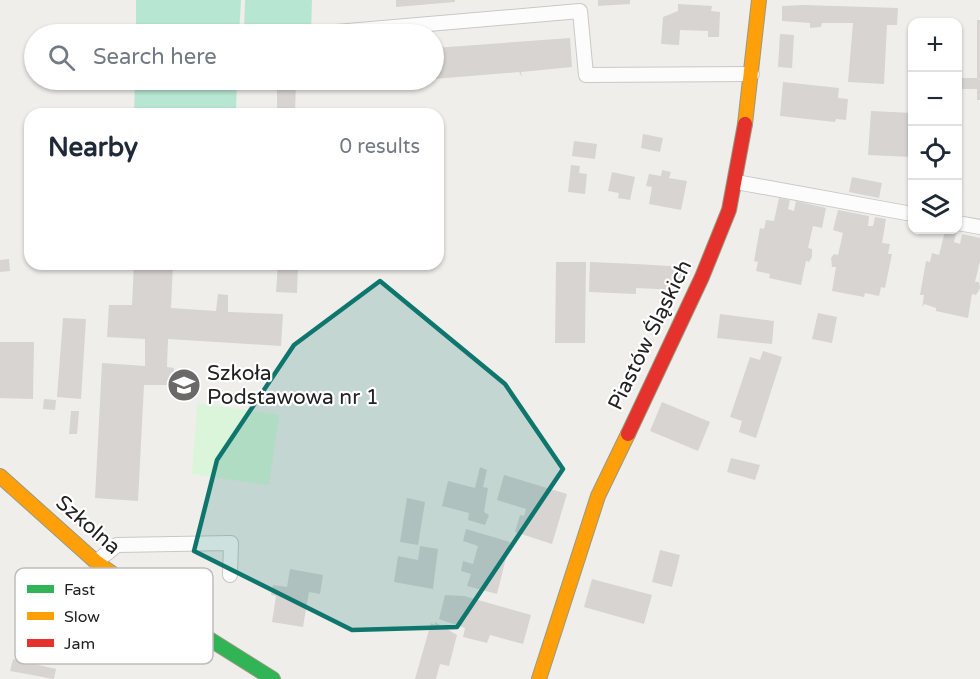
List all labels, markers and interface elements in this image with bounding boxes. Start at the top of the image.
map controls [908,18,962,234]
button: + [908,18,962,72]
search box [24,24,444,90]
icon: search [45,41,78,74]
text: Search here [93,44,217,70]
button: − [908,72,962,126]
button: locate [908,126,962,180]
text: Nearby [48,132,138,163]
text: 0 results [340,135,420,159]
button: layers [908,180,962,234]
street label: Piastów Śląskich [603,256,697,414]
place label: Szkoła Podstawowa nr 1 [207,361,379,410]
school or university icon: Szkoła Podstawowa nr 1 [166,367,202,403]
street label: Szkolna [51,490,125,560]
legend [15,568,213,664]
text: Fast [64,580,95,600]
text: Slow [64,607,100,627]
text: Jam [64,634,95,654]

